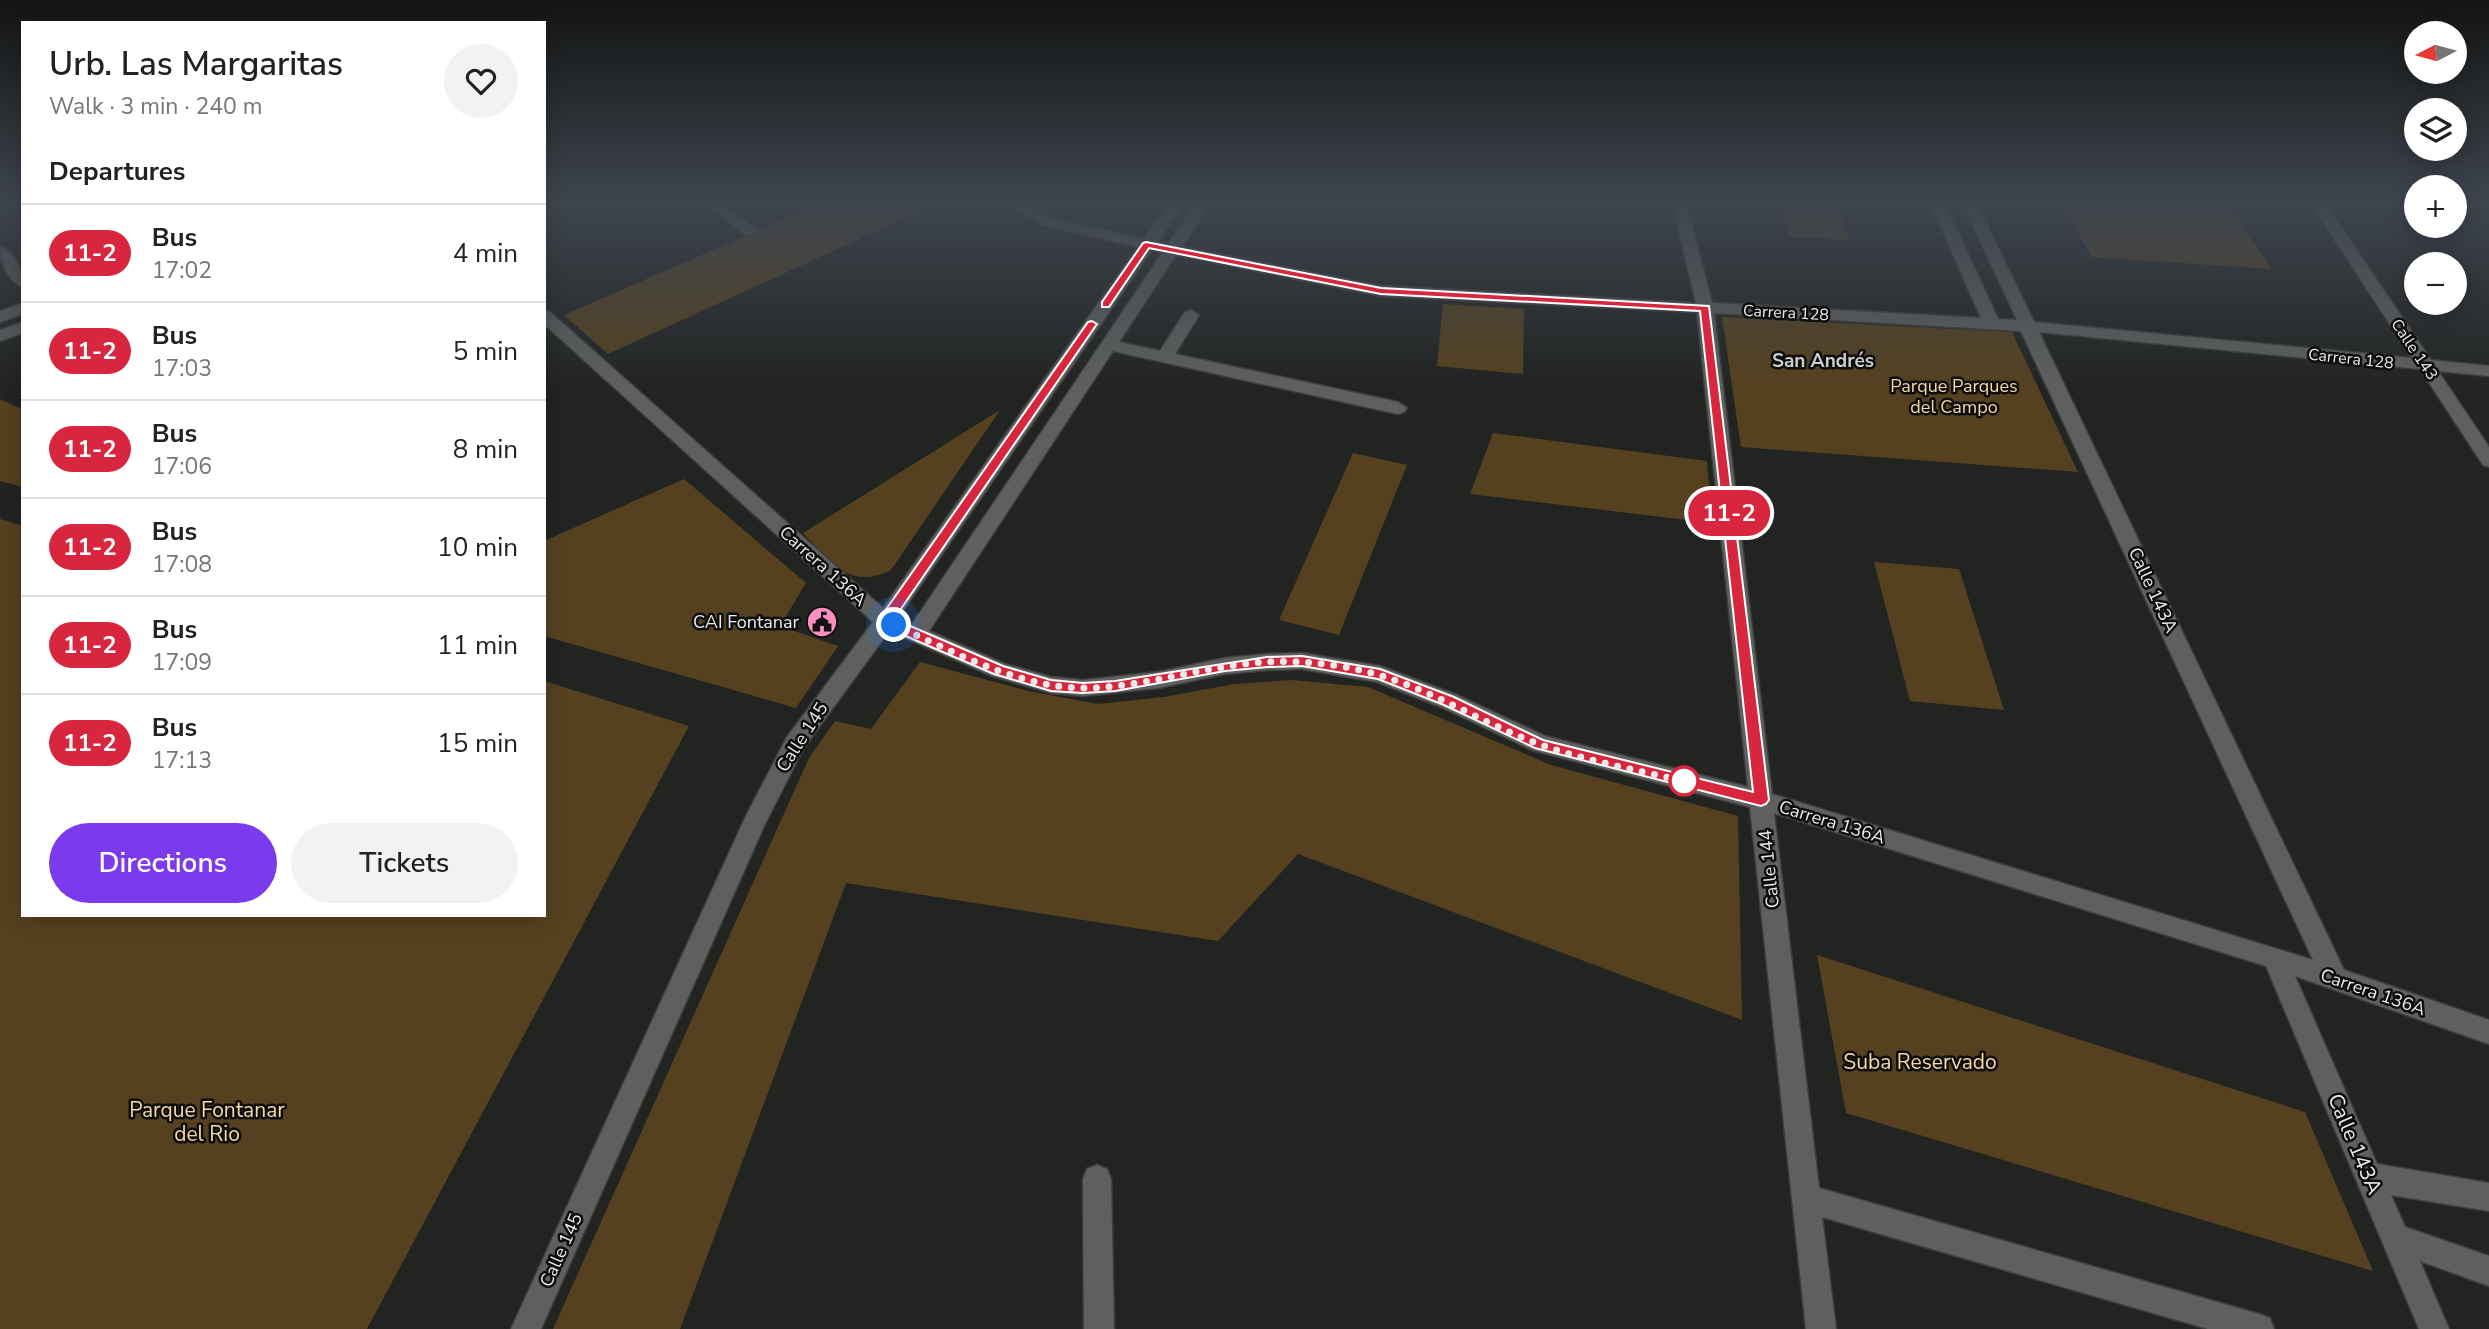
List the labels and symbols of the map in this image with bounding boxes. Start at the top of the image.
north arrow [2404,21,2468,84]
street label: Carrera 128 [1742,300,1829,326]
street label: Calle 143 [2386,314,2443,385]
street label: Carrera 128 [2307,344,2395,374]
district label: San Andrés [1772,348,1874,374]
park label: Parque Parques del Campo [1890,374,2018,419]
line badge: 11-2 [1680,490,1778,536]
street label: Carrera 136A [774,520,872,612]
street label: Calle 143A [2123,543,2183,637]
public building icon: CAI Fontanar [805,605,839,639]
your location [876,607,911,642]
place label: CAI Fontanar [693,610,800,634]
street label: Calle 145 [771,698,833,776]
unlabelled marker [1669,766,1699,796]
street label: Carrera 136A [1776,794,1888,850]
street label: Calle 144 [1753,829,1785,909]
street label: Carrera 136A [2317,963,2429,1021]
park label: Suba Reservado [1843,1048,1997,1076]
street label: Calle 143A [2321,1089,2389,1199]
park label: Parque Fontanar del Rio [129,1096,285,1148]
street label: Calle 145 [534,1209,588,1291]

